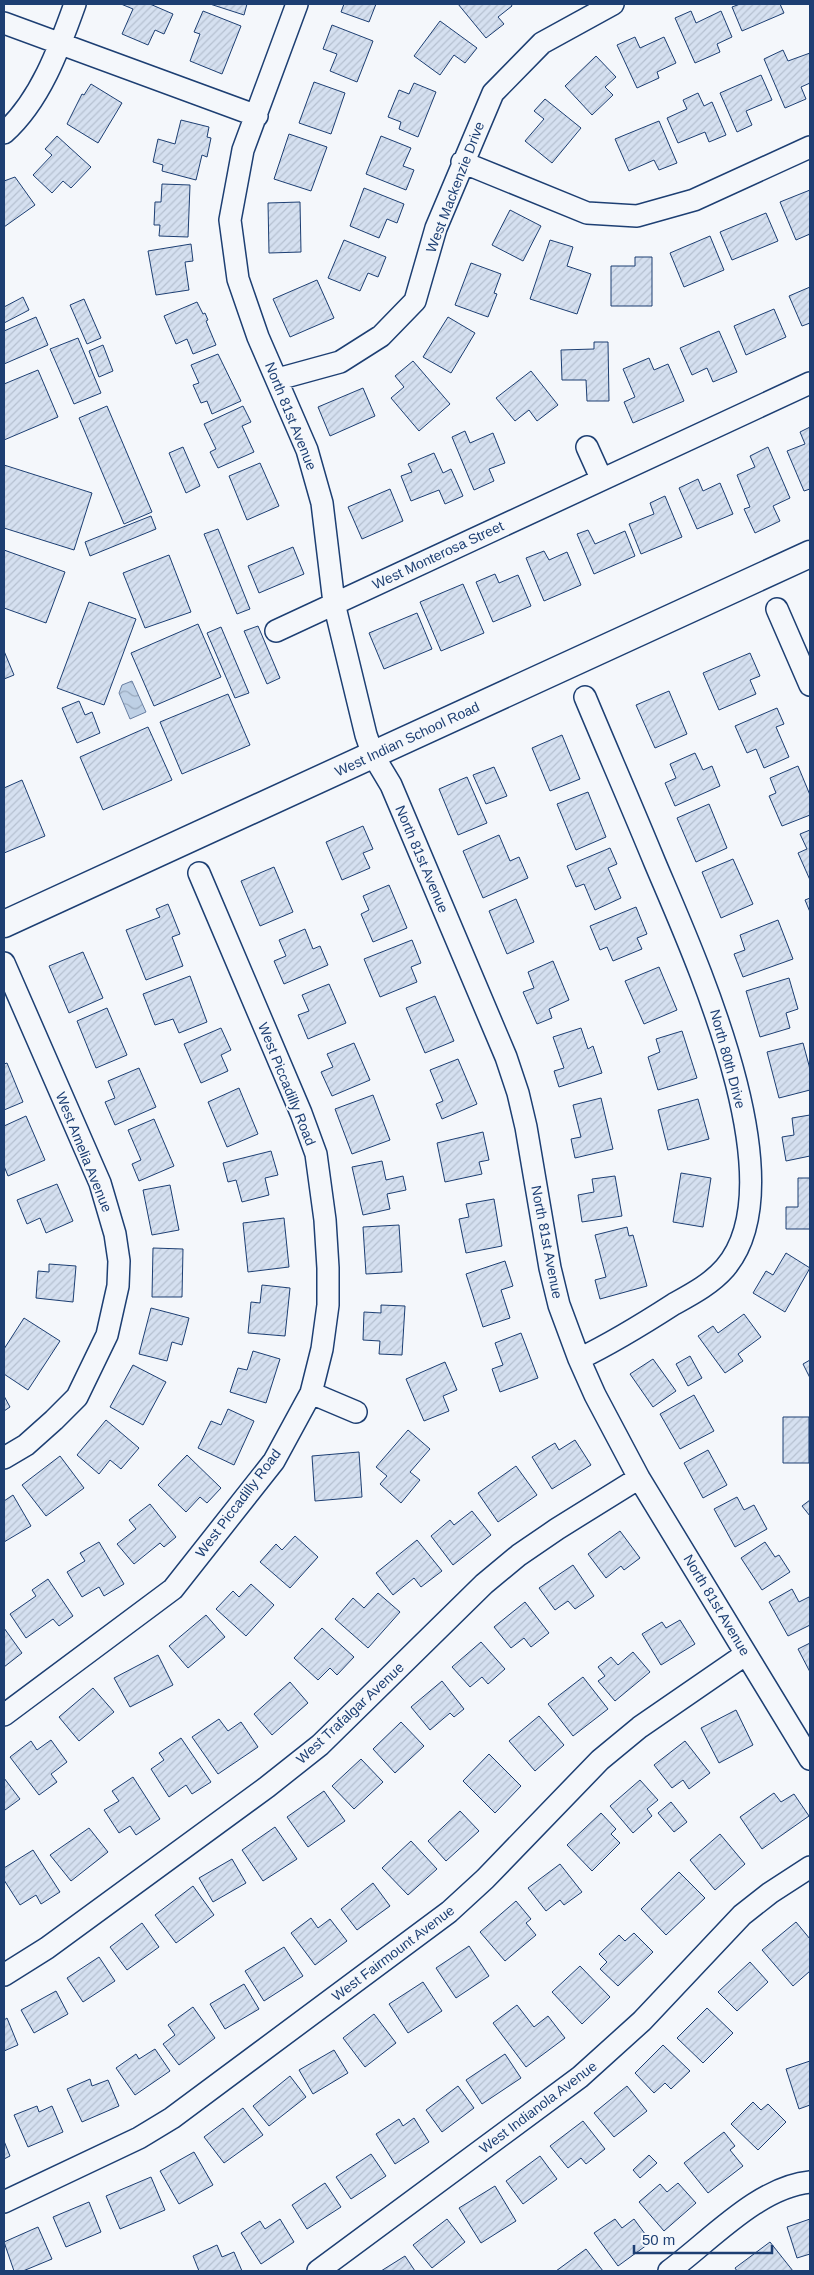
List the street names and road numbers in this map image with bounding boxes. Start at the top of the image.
street label: West Mackenzie Drive [423,119,487,255]
street label: North 81st Avenue [262,360,320,472]
street label: West Monterosa Street [370,518,506,592]
street label: West Indian School Road [332,698,482,780]
street label: North 81st Avenue [392,803,452,915]
street label: North 80th Drive [707,1008,749,1111]
street label: West Piccadilly Road [255,1020,319,1148]
street label: West Amelia Avenue [53,1090,115,1214]
street label: North 81st Avenue [528,1184,566,1300]
street label: West Piccadilly Road [192,1446,284,1560]
street label: North 81st Avenue [681,1552,754,1659]
street label: West Trafalgar Avenue [293,1659,407,1767]
street label: West Fairmount Avenue [329,1902,457,2004]
street label: West Indianola Avenue [476,2058,600,2156]

